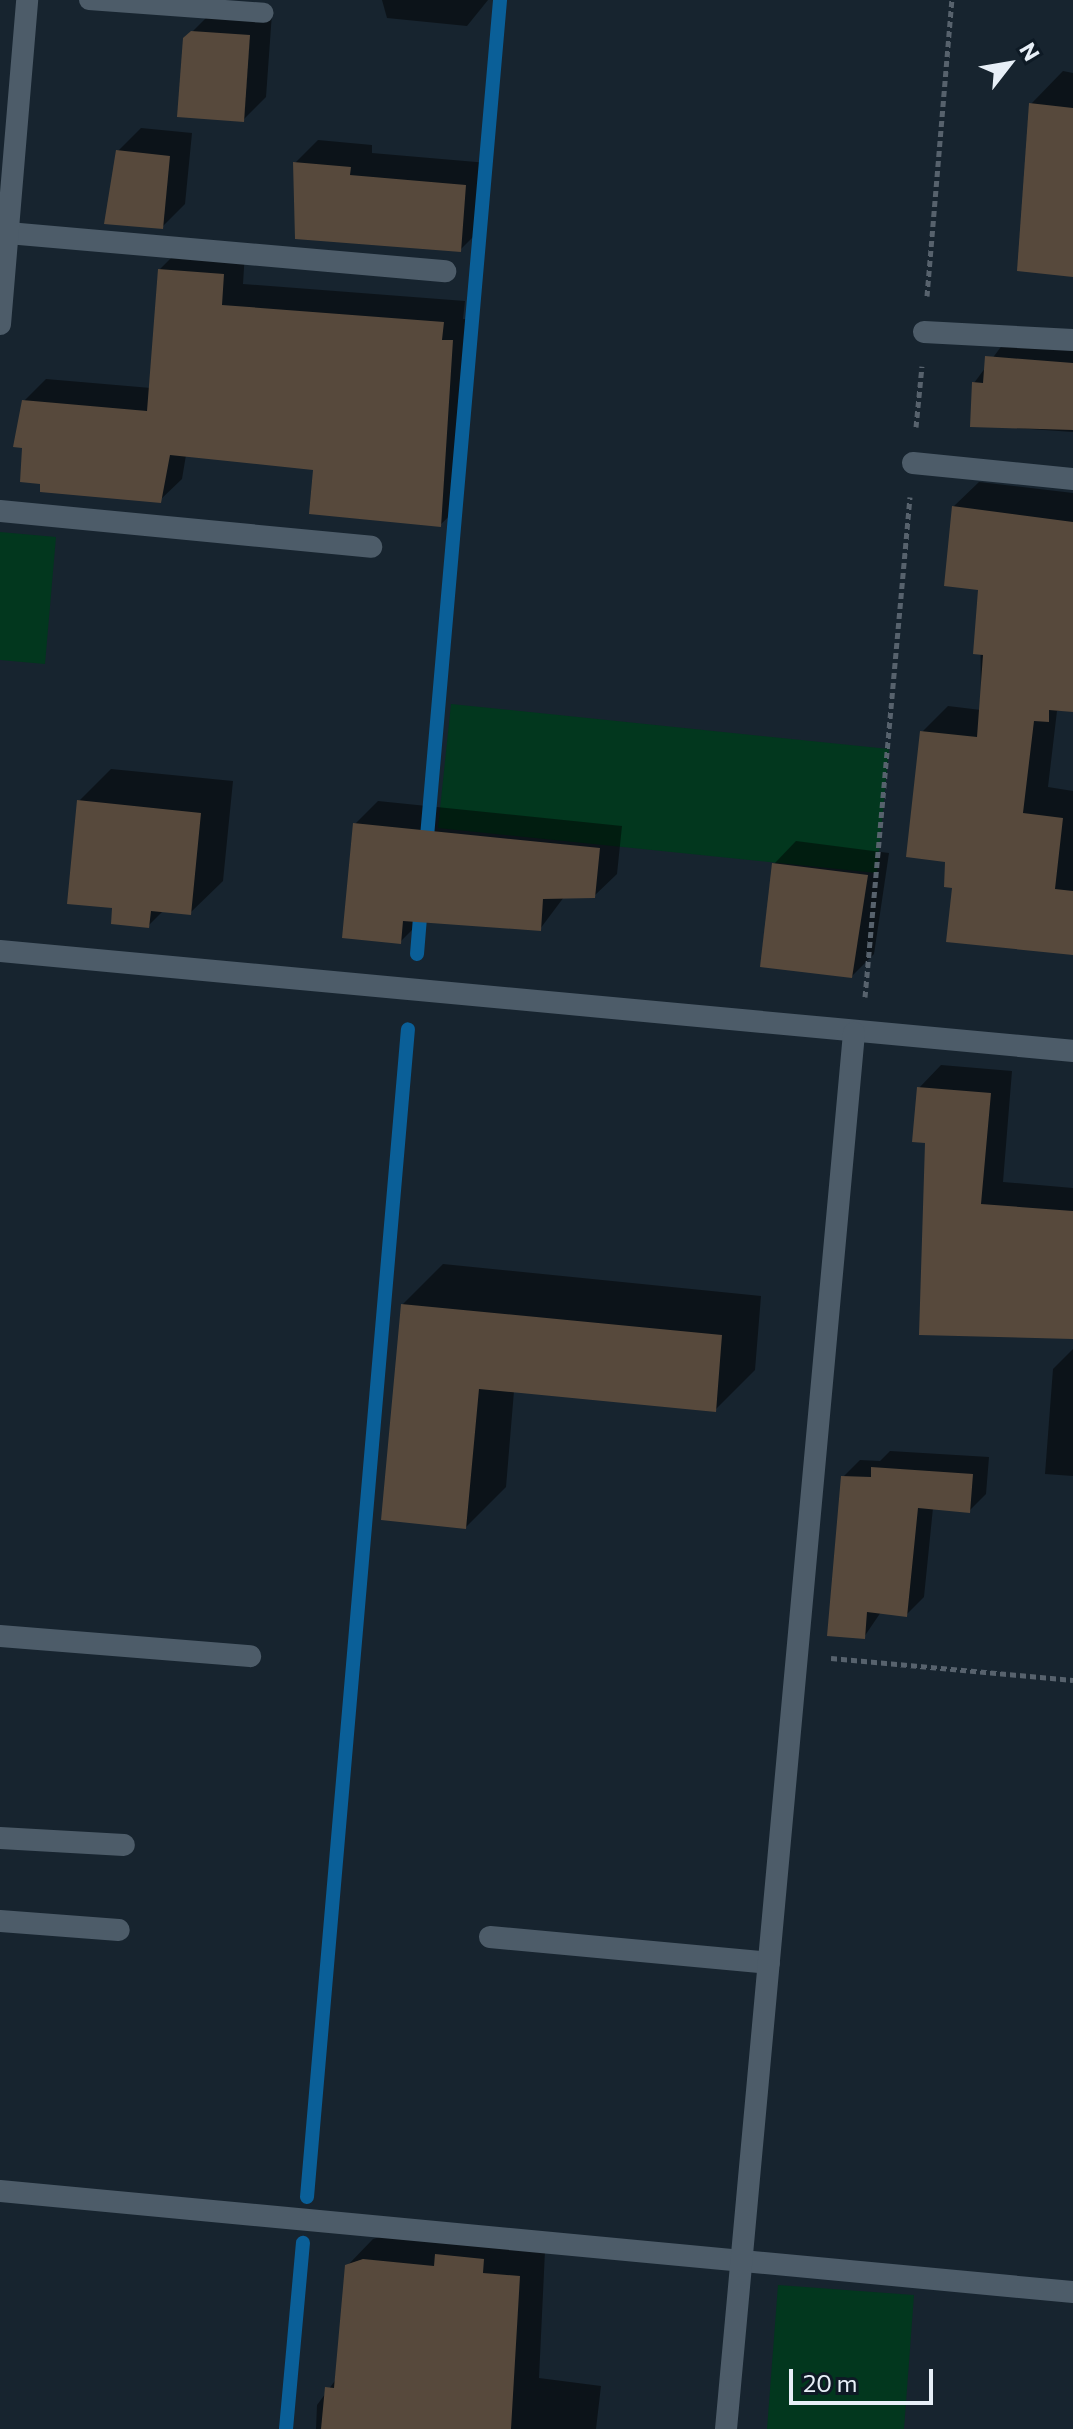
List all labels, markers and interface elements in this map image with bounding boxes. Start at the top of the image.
north arrow [969,24,1049,104]
text: N [1014,37,1046,65]
scale bar [793,2353,937,2403]
text: 20 m [803,2368,857,2397]

